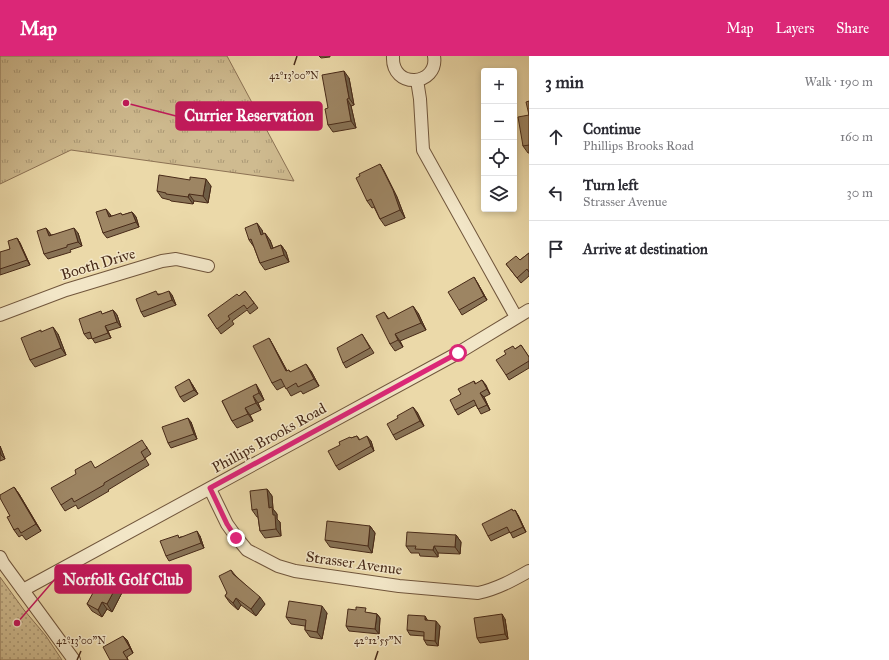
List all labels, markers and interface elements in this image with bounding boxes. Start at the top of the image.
text: Map [20,17,57,40]
text: Map [726,20,754,37]
text: Layers [776,20,814,37]
text: Share [836,20,869,37]
map controls [481,68,517,212]
button: + [481,68,517,104]
text: 42°13'00"N [269,70,319,82]
text: 3 min [545,72,584,93]
text: Walk · 190 m [804,74,873,90]
callout: Currier Reservation [176,102,322,130]
button: − [481,104,517,140]
text: Currier Reservation [184,106,314,125]
text: Continue [583,120,641,138]
icon: ahead [545,126,567,148]
text: 160 m [840,129,873,145]
text: Phillips Brooks Road [583,138,694,154]
button: locate [481,140,517,176]
button: layers [481,176,517,212]
text: Turn left [583,176,639,194]
icon: left [545,182,567,204]
text: 30 m [847,185,873,201]
text: Strasser Avenue [583,194,667,210]
icon: arrive [545,238,567,260]
text: Arrive at destination [583,240,708,258]
street label: Booth Drive [59,244,137,284]
route start [449,344,467,362]
street label: Phillips Brooks Road [209,399,330,477]
route end [227,529,245,547]
street label: Strasser Avenue [305,547,403,579]
callout: Norfolk Golf Club [55,565,191,593]
text: Norfolk Golf Club [63,570,183,589]
text: 42°13'00"N [56,635,106,647]
text: 42°12'55"N [354,635,402,647]

